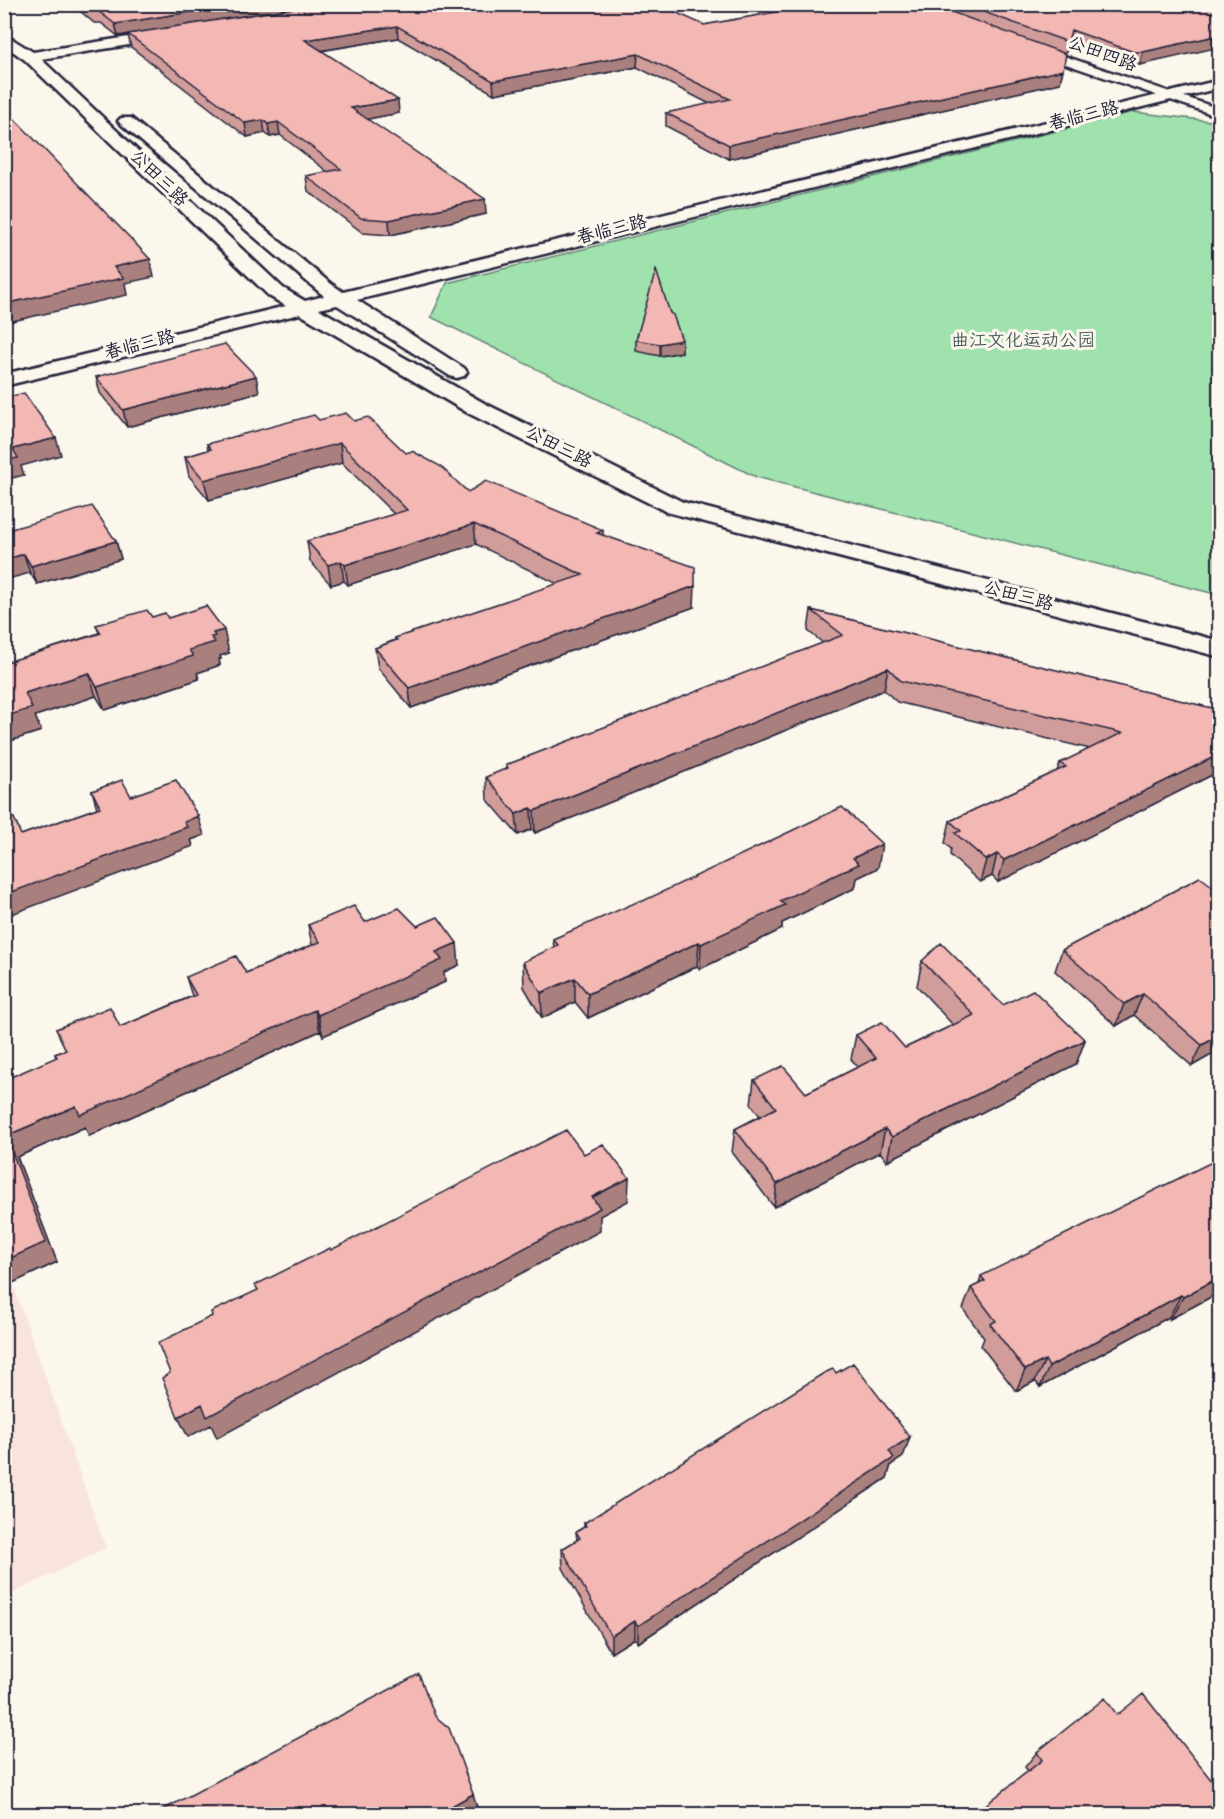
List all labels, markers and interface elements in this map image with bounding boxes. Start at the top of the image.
street label: 公田四路 [1064,30,1140,80]
street label: 春临三路 [1046,96,1122,138]
street label: 公田三路 [123,145,193,213]
street label: 春临三路 [574,210,650,252]
street label: 春临三路 [102,325,178,367]
park label: 曲江文化运动公园 [951,329,1095,355]
street label: 公田三路 [520,420,596,476]
street label: 公田三路 [980,575,1056,619]

